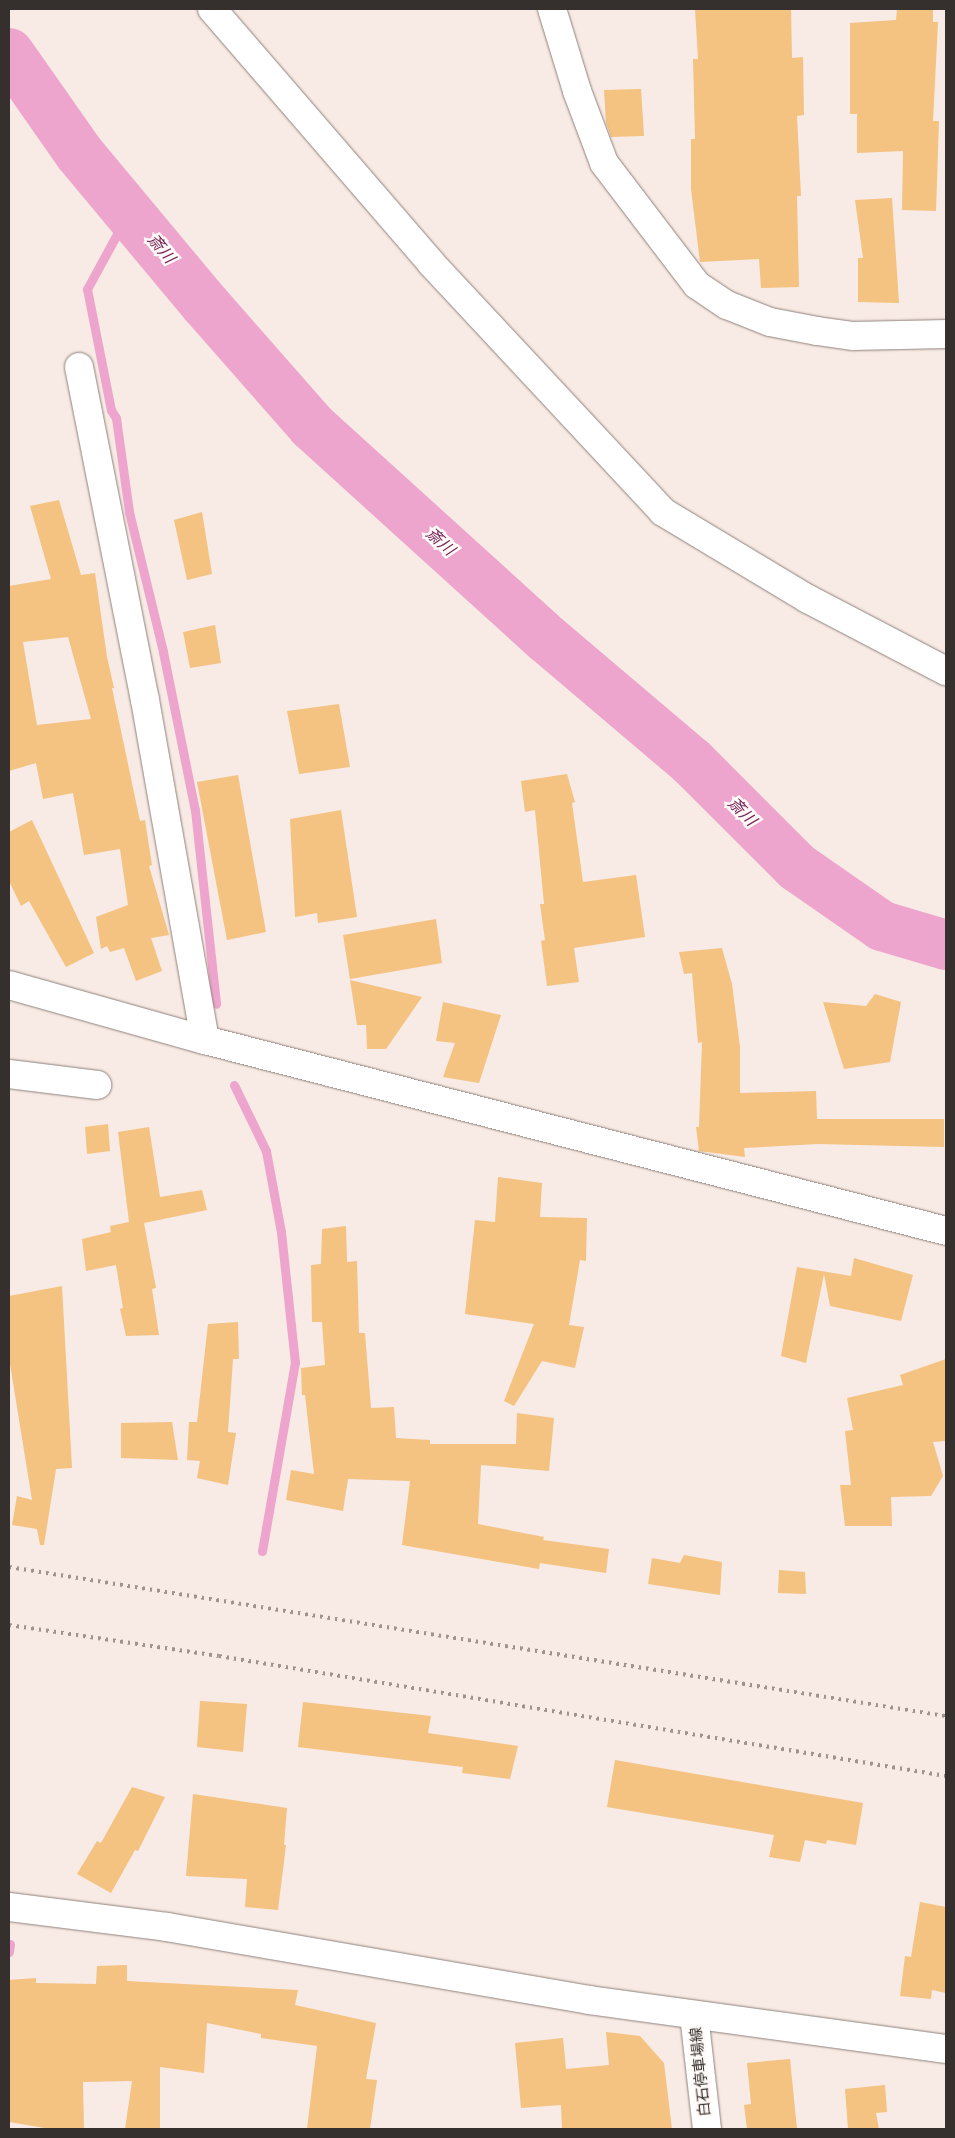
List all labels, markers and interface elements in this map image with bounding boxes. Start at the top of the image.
water label: 斎川 [143,231,179,267]
water label: 斎川 [422,524,458,560]
water label: 斎川 [724,794,760,830]
street label: 白石停車場線 [687,2026,715,2118]

